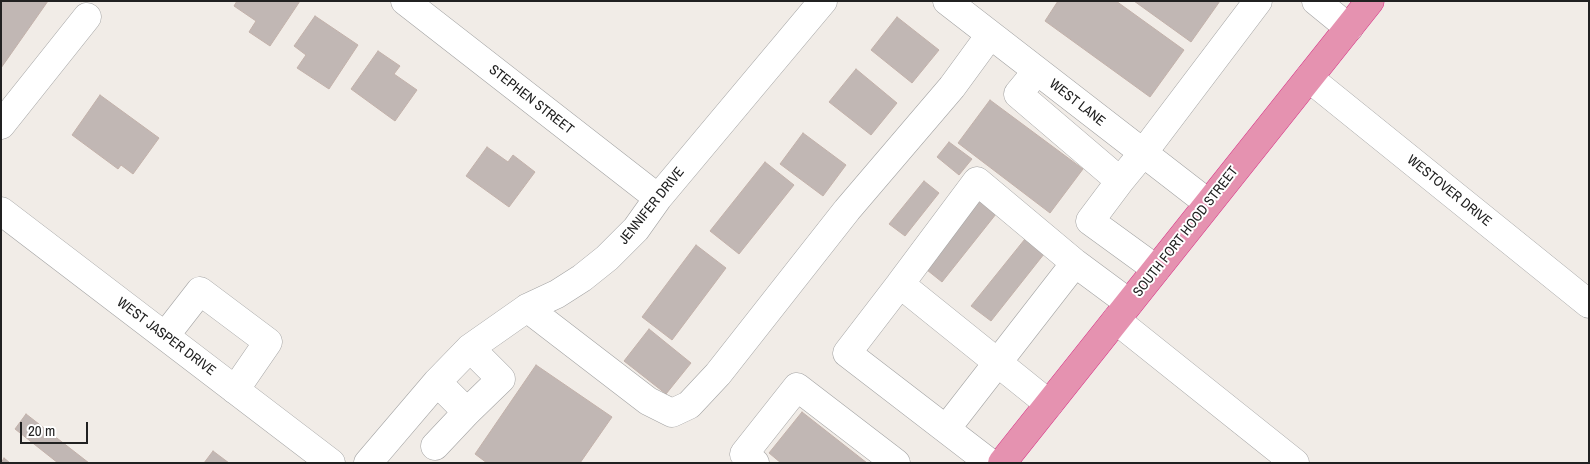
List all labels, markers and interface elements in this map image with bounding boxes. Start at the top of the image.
street label: STEPHEN STREET [485,62,577,138]
street label: WEST LANE [1046,76,1108,130]
street label: WESTOVER DRIVE [1403,152,1495,230]
street label: JENNIFER DRIVE [616,164,688,248]
street label: SOUTH FORT HOOD STREET [1130,164,1242,300]
street label: WEST JASPER DRIVE [113,294,219,380]
scale bar [22,412,90,444]
text: 20 m [28,420,55,441]

